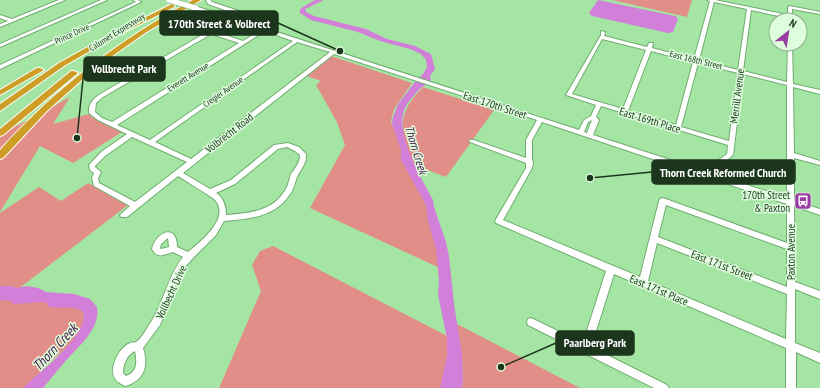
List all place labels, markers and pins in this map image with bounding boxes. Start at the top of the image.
callout: 170th Street & Volbrect [160,11,278,35]
callout: Vollbrecht Park [84,57,165,81]
callout: Thorn Creek Reformed Church [652,160,795,184]
place label: 170th Street & Paxton [742,188,790,215]
bus stop icon: 170th Street & Paxton [793,191,813,211]
callout: Paarlberg Park [556,331,634,355]

